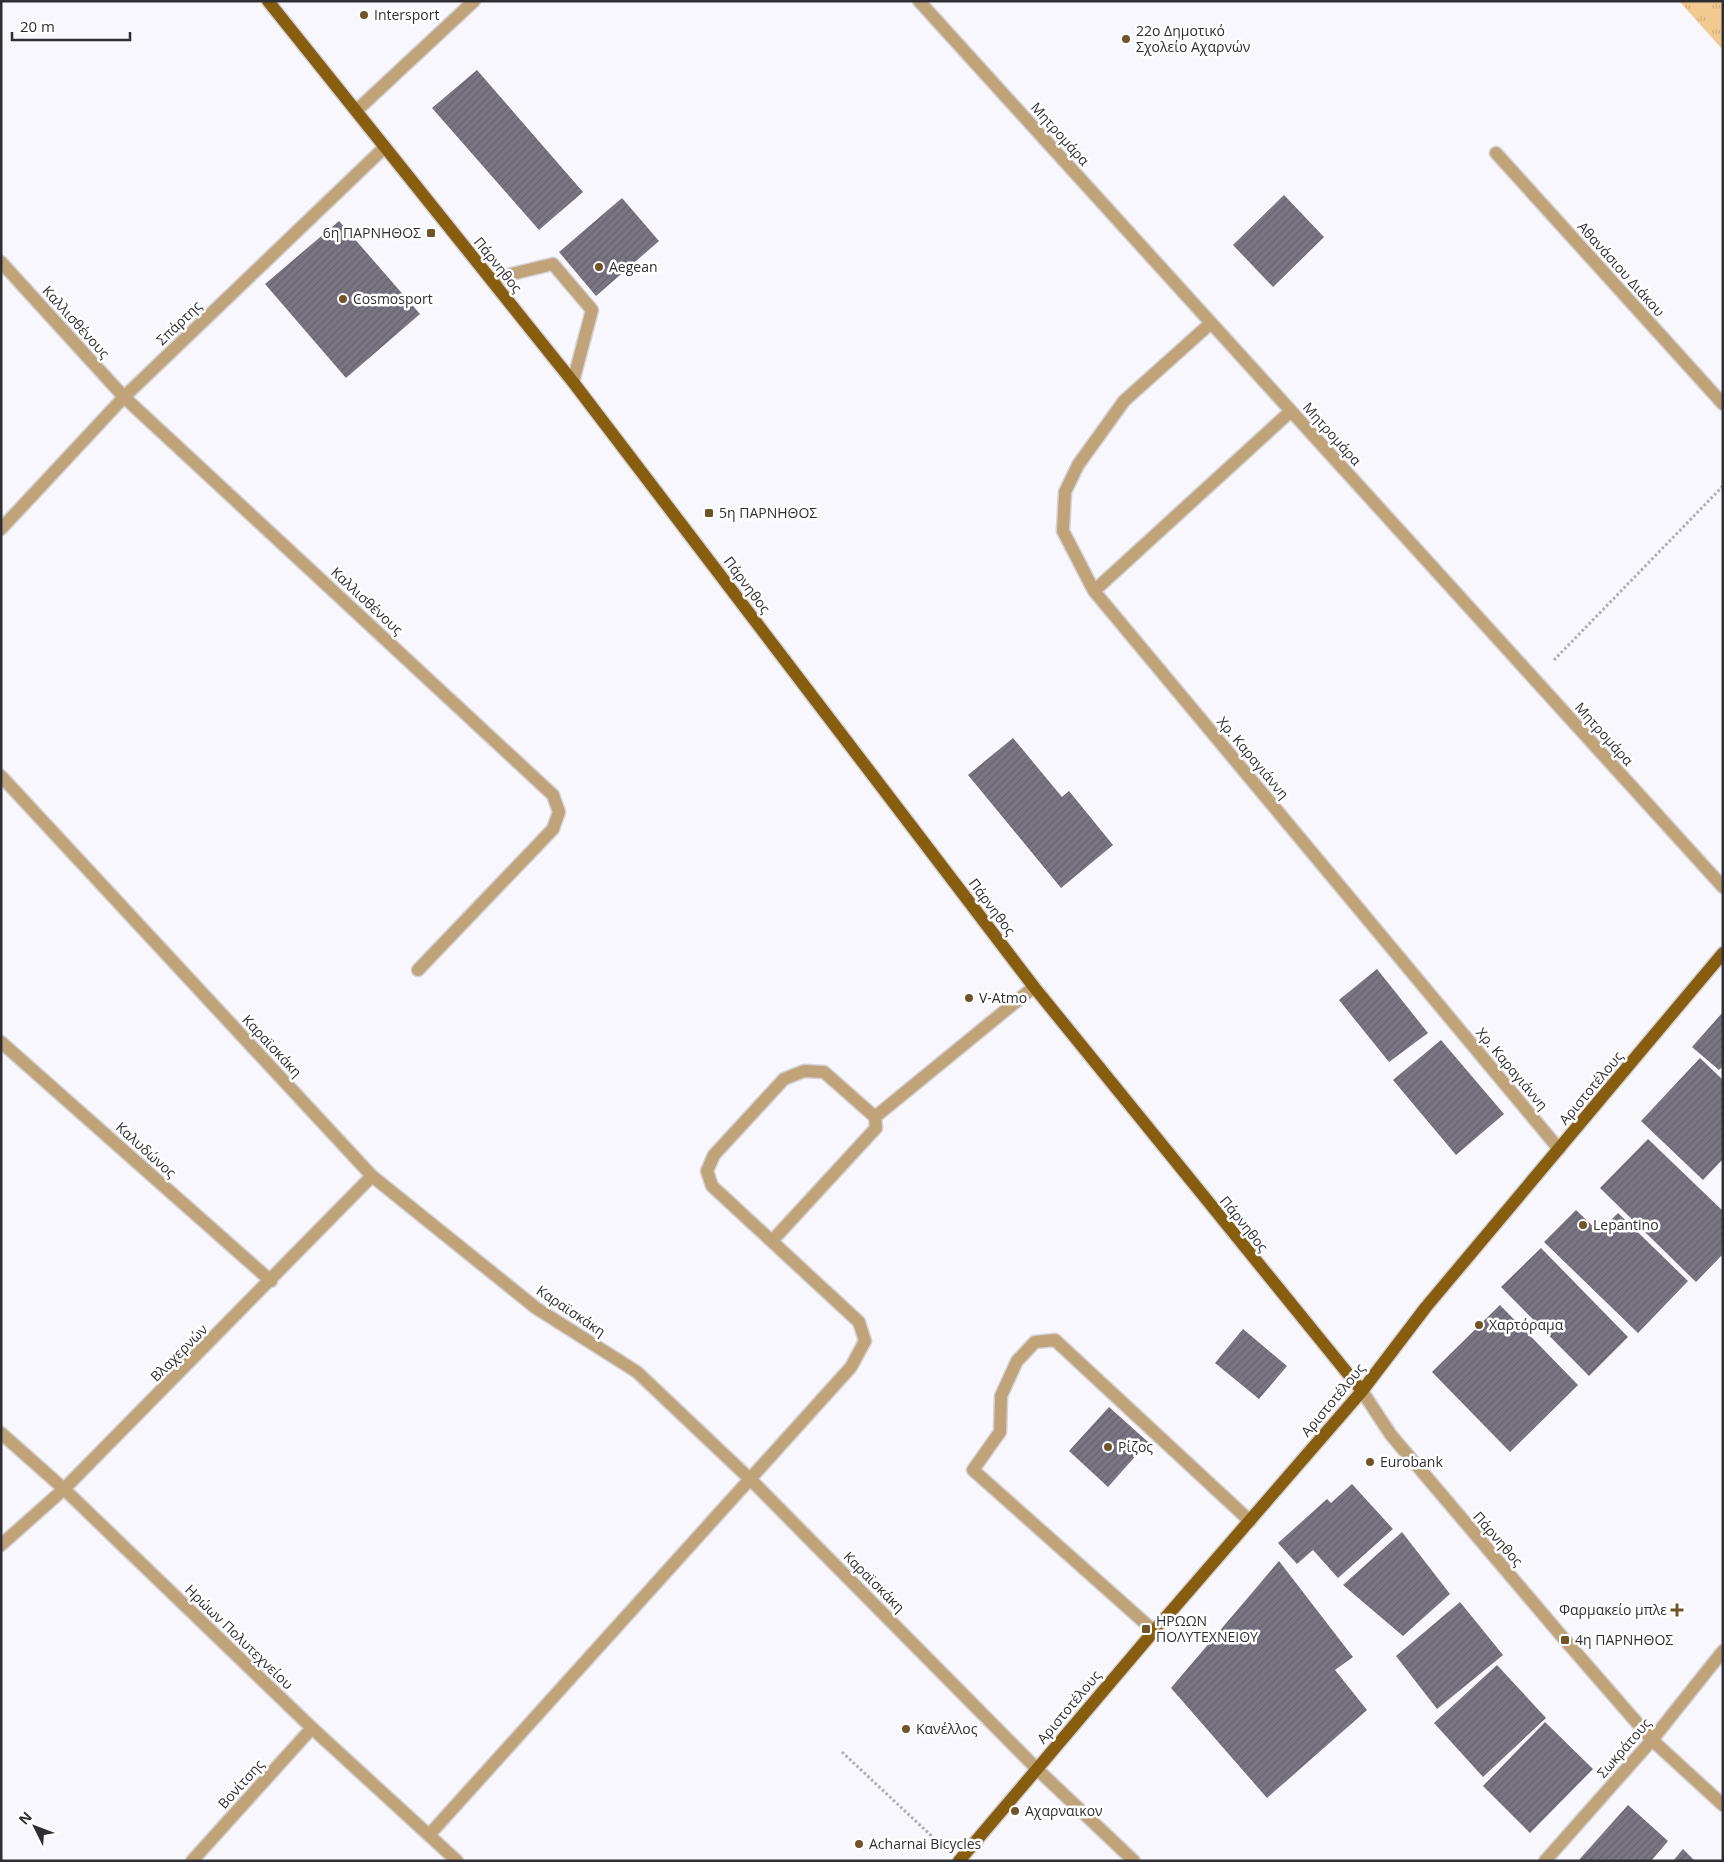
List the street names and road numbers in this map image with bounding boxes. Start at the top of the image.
street label: Μητρομάρα [1027,98,1094,170]
street label: Αθανάσιου Διάκου [1574,217,1669,320]
street label: Πάρνηθος [470,233,527,297]
street label: Καλλισθένους [39,281,114,362]
street label: Σπάρτης [152,296,206,349]
street label: Μητρομάρα [1299,398,1366,470]
street label: Πάρνηθος [720,552,775,617]
street label: Καλλισθένους [327,562,408,639]
street label: Μητρομάρα [1571,698,1638,770]
street label: Χρ. Καραγιάννη [1213,712,1293,803]
street label: Πάρνηθος [965,874,1020,939]
street label: Καραϊσκάκη [238,1010,306,1081]
street label: Χρ. Καραγιάννη [1472,1023,1552,1114]
street label: Αριστοτέλους [1554,1047,1627,1128]
street label: Καλυδώνος [112,1117,181,1182]
street label: Πάρνηθος [1216,1192,1273,1256]
street label: Καραϊσκάκη [533,1281,609,1341]
street label: Βλαχερνών [146,1320,211,1385]
street label: Αριστοτέλους [1296,1359,1369,1440]
street label: Πάρνηθος [1469,1507,1528,1570]
street label: Καραϊσκάκη [840,1547,909,1616]
street label: Ηρώων Πολυτεχνείου [181,1580,297,1693]
street label: Αριστοτέλους [1032,1666,1105,1747]
street label: Σωκράτους [1592,1714,1655,1782]
street label: Βονίτσης [213,1755,268,1812]

